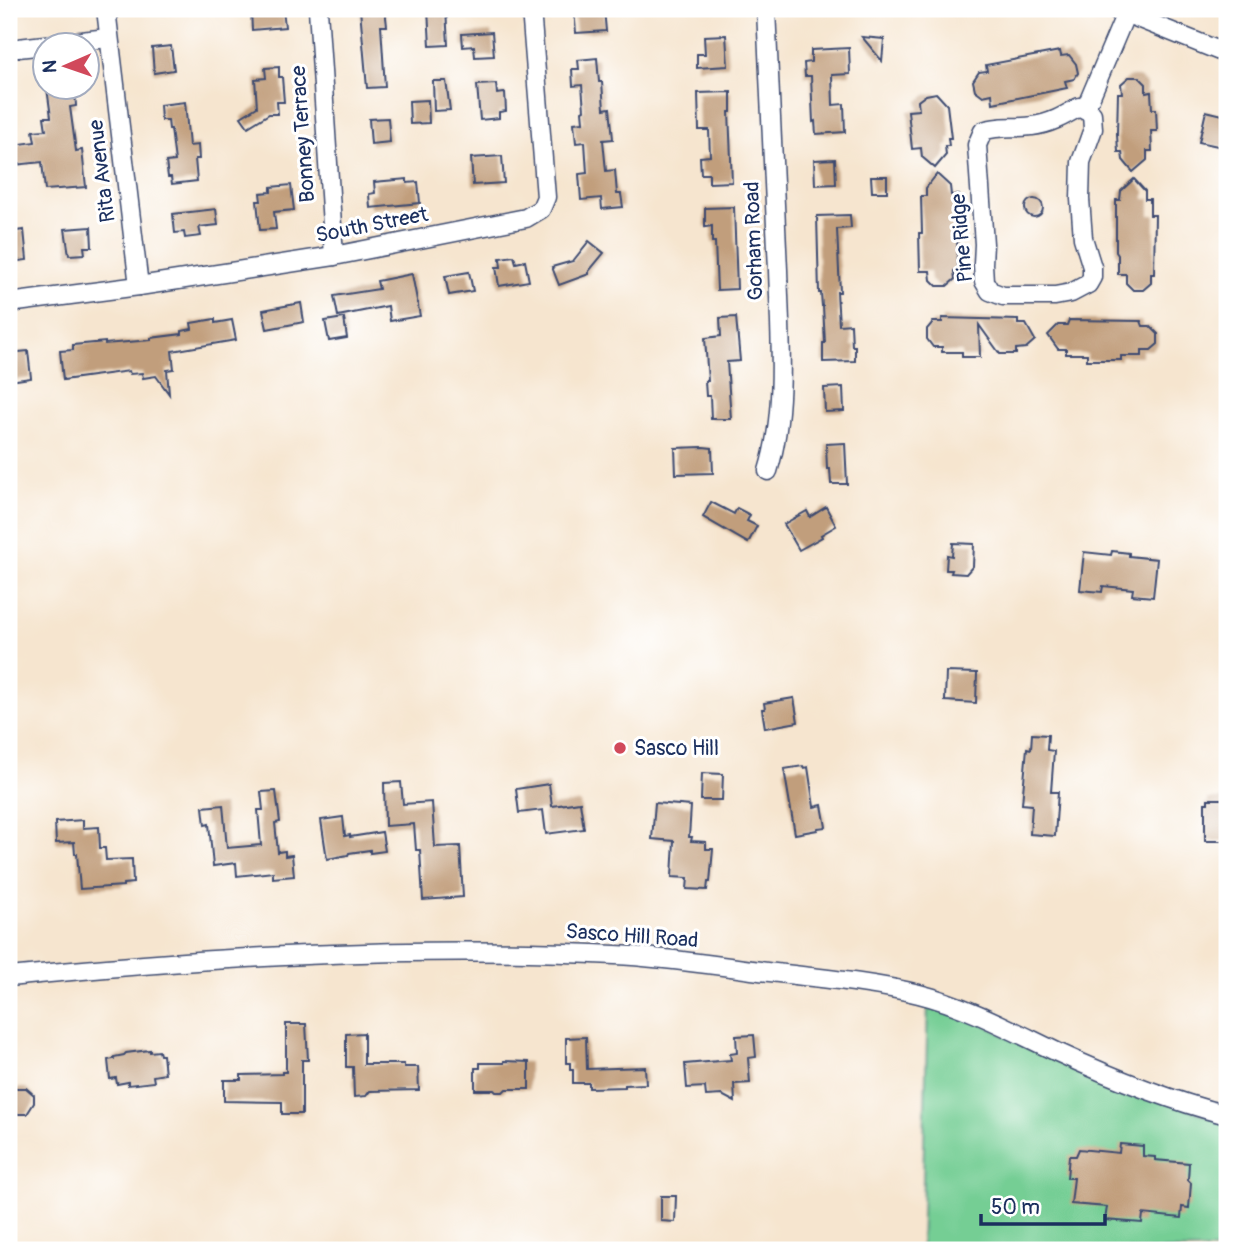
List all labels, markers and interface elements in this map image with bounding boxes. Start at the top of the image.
north arrow [32,32,102,102]
text: N [38,60,62,73]
street label: Bonney Terrace [285,64,321,203]
street label: Rita Avenue [82,117,122,224]
street label: Gorham Road [738,181,770,301]
street label: Pine Ridge [945,192,979,283]
street label: South Street [314,201,431,249]
place label: Sasco Hill [634,735,719,762]
marker: Sasco Hill [612,740,628,756]
street label: Sasco Hill Road [565,918,699,954]
scale bar [981,1182,1105,1226]
text: 50 m [991,1194,1040,1221]

